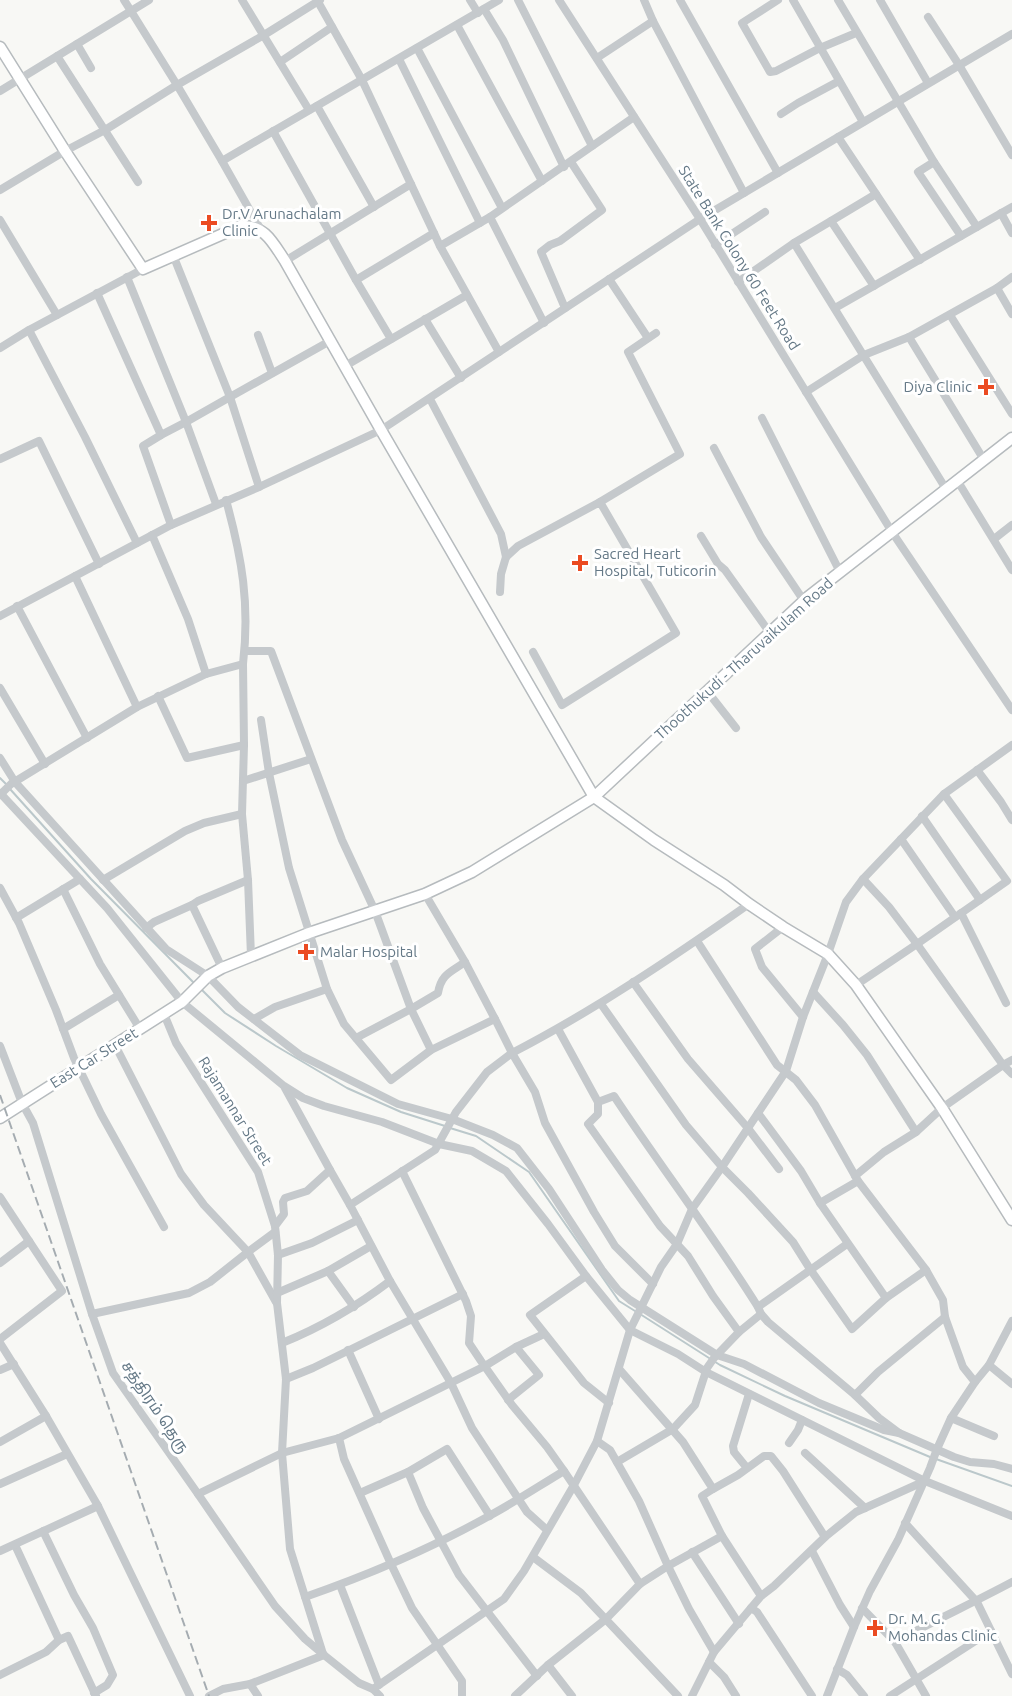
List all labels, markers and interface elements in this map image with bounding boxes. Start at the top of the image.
street label: State Bank Colony 60 Feet Road [675,162,803,353]
place label: Dr.V Arunachalam Clinic [222,205,341,239]
marker: Dr.V Arunachalam Clinic [200,214,218,232]
place label: Diya Clinic [903,378,972,395]
marker: Diya Clinic [977,378,995,396]
place label: Sacred Heart Hospital, Tuticorin [594,545,716,579]
marker: Sacred Heart Hospital, Tuticorin [571,554,589,572]
street label: Thoothukudi - Tharuvaikulam Road [651,574,836,743]
marker: Malar Hospital [297,943,315,961]
place label: Malar Hospital [320,943,417,960]
street label: East Car Street [47,1024,141,1091]
street label: Rajamannar Street [195,1053,276,1168]
street label: சத்திரம் தெரு [116,1358,192,1458]
place label: Dr. M. G. Mohandas Clinic [888,1610,997,1644]
marker: Dr. M. G. Mohandas Clinic [866,1619,884,1637]

